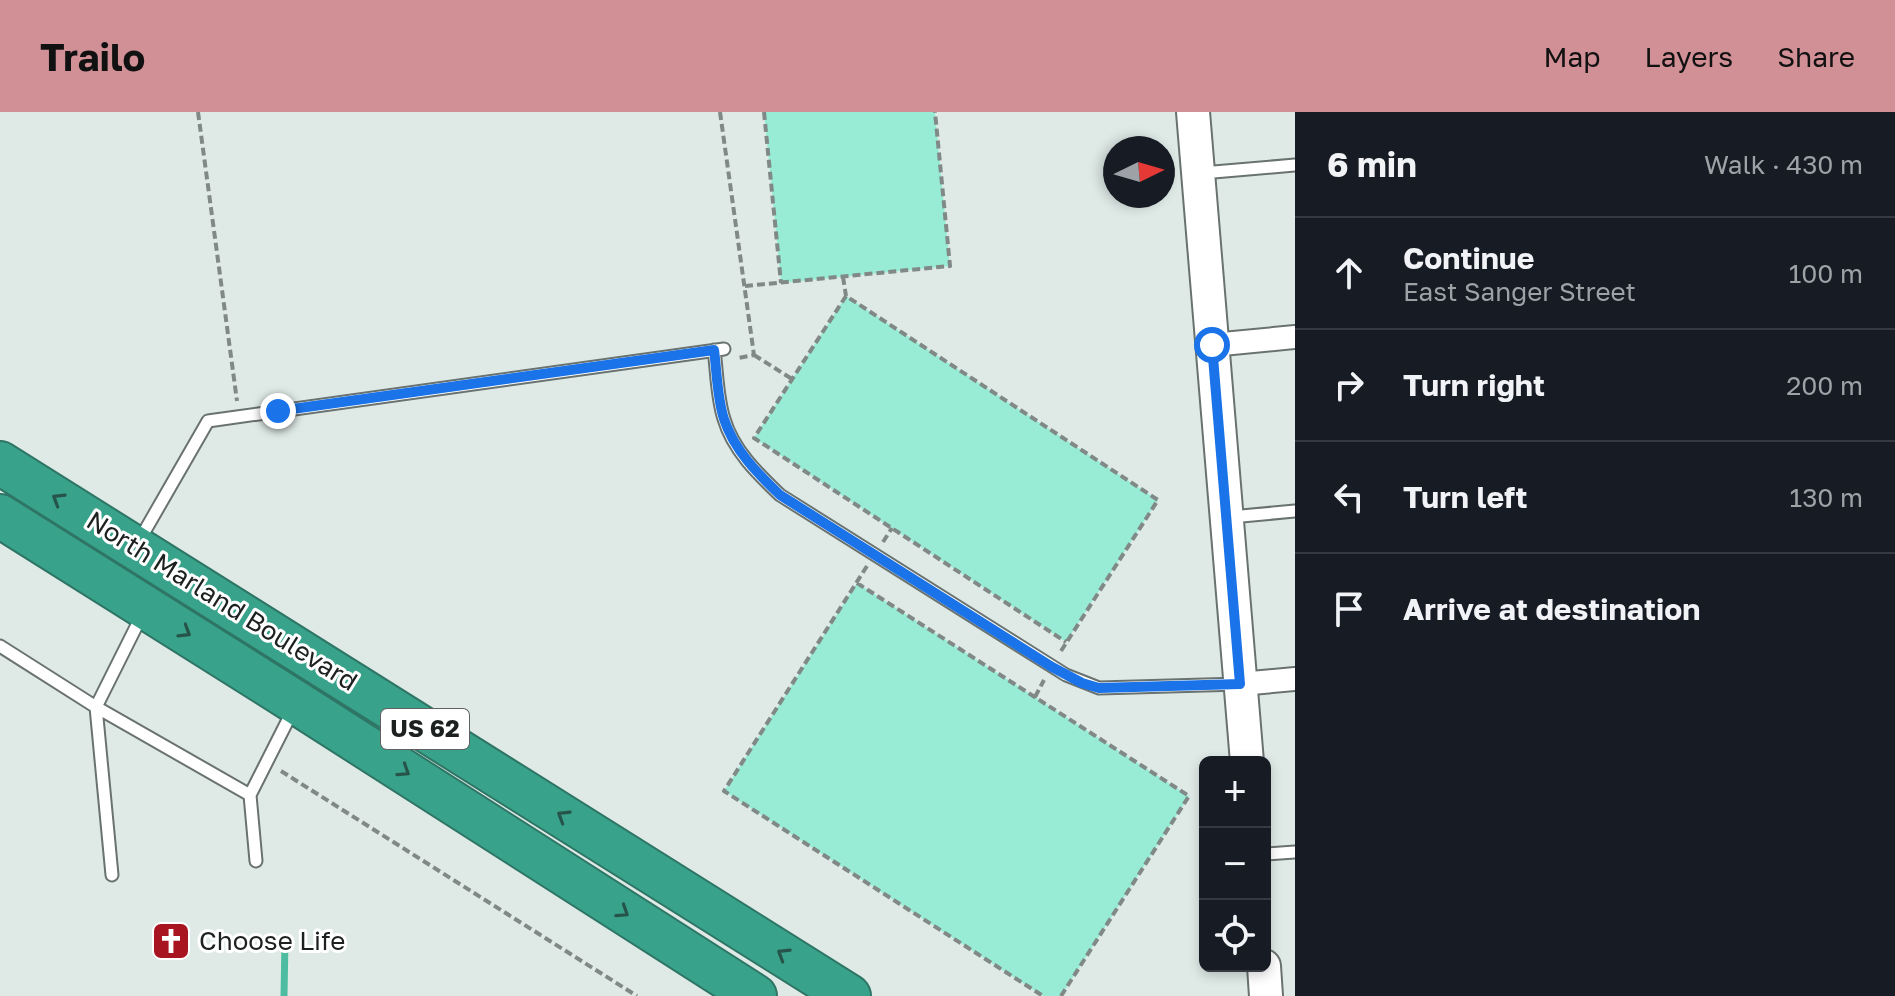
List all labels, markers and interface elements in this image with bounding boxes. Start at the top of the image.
text: Trailo [40,34,145,79]
text: Map [1543,40,1601,73]
text: Layers [1645,40,1733,73]
text: Share [1777,40,1855,73]
north arrow [1103,136,1175,208]
text: 6 min [1327,144,1417,184]
text: Walk · 430 m [1704,149,1863,180]
text: Continue [1403,240,1534,276]
icon: ahead [1327,251,1371,295]
text: 100 m [1789,258,1863,289]
text: East Sanger Street [1403,276,1636,307]
route start [1194,327,1230,363]
icon: right [1327,363,1371,407]
text: Turn right [1403,367,1545,403]
text: 200 m [1786,370,1863,401]
route end [260,393,296,429]
icon: left [1327,475,1371,519]
text: Turn left [1403,479,1528,515]
text: 130 m [1790,482,1863,513]
one-way arrow [52,494,67,509]
street label: North Marland Boulevard [81,504,363,697]
icon: arrive [1327,587,1371,631]
text: Arrive at destination [1403,591,1700,627]
one-way arrow [176,622,191,637]
road number: US 62 [381,709,469,749]
map controls [1199,756,1271,972]
button: + [1199,756,1271,828]
one-way arrow [395,762,410,777]
one-way arrow [557,810,572,825]
button: − [1199,828,1271,900]
button: locate [1199,900,1271,972]
one-way arrow [614,902,629,917]
church icon: Choose Life [150,920,192,962]
place label: Choose Life [199,925,345,956]
one-way arrow [777,949,792,964]

